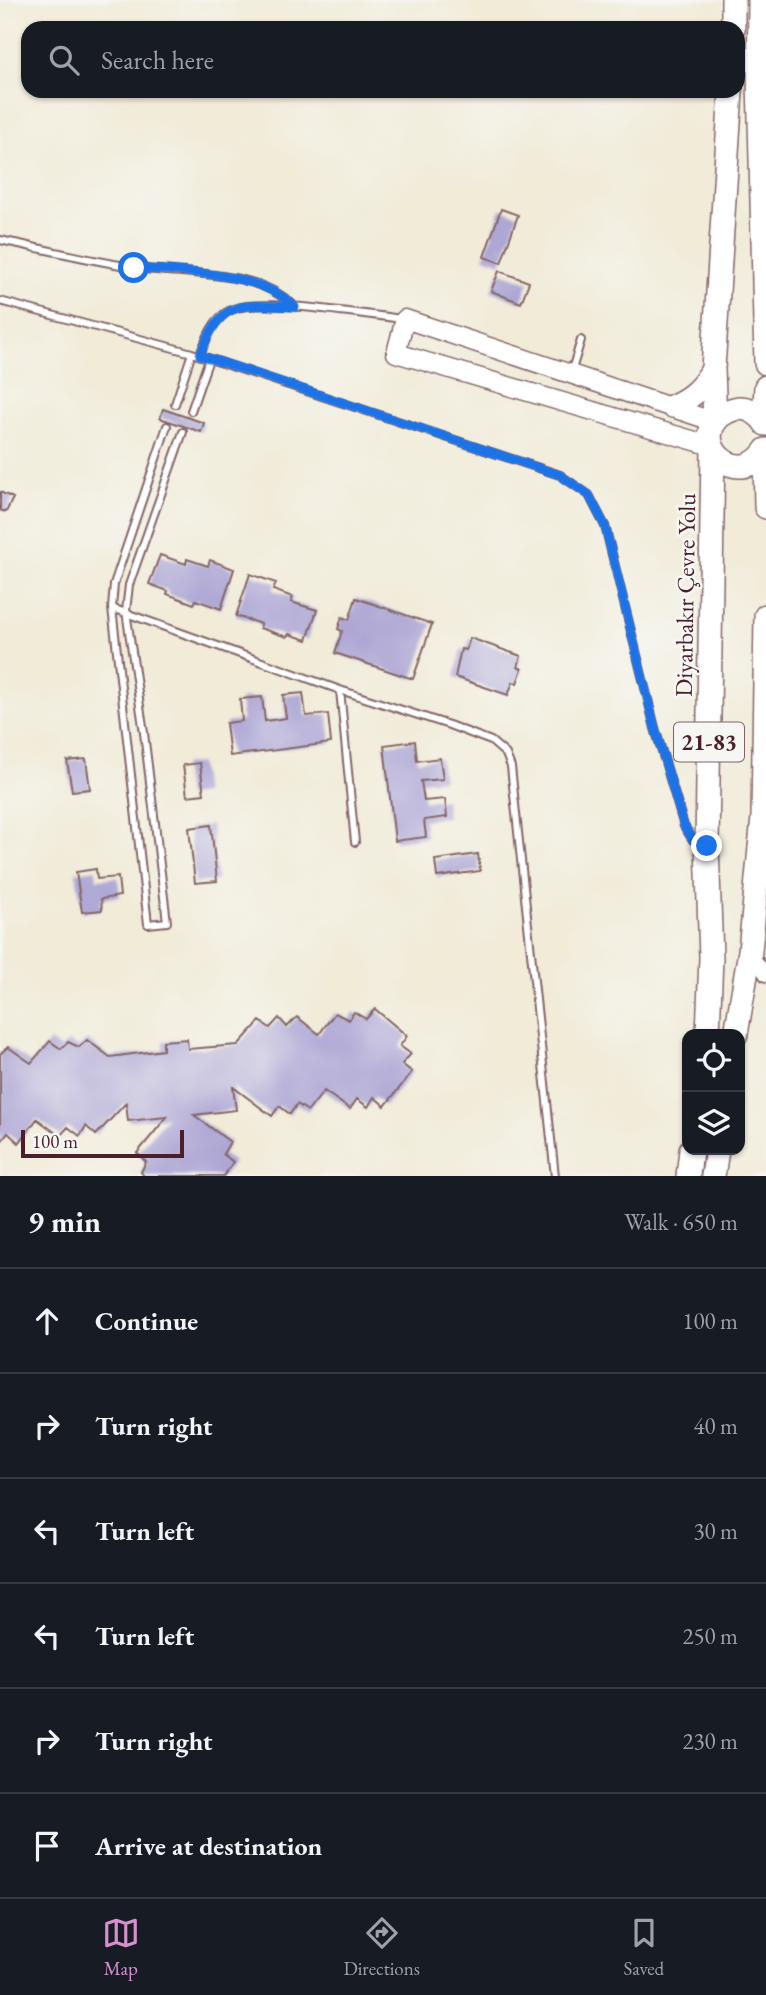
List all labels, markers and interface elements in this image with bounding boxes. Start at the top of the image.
search box [21,21,745,98]
icon: search [45,41,83,79]
text: Search here [101,43,214,77]
route start [118,252,149,283]
street label: Diyarbakır Çevre Yolu [668,493,702,697]
road number: 21-83 [674,722,744,762]
route end [691,830,722,861]
map controls [682,1029,745,1155]
button: locate [682,1029,745,1092]
button: layers [682,1092,745,1155]
scale bar [21,1127,184,1159]
text: 100 m [32,1129,78,1154]
text: 9 min [28,1202,101,1241]
text: Walk · 650 m [624,1207,738,1237]
icon: ahead [28,1302,66,1340]
text: Continue [95,1304,198,1338]
text: 100 m [682,1306,738,1336]
icon: right [28,1407,66,1445]
text: Turn right [95,1409,213,1443]
text: 40 m [693,1411,738,1441]
icon: left [28,1512,66,1550]
text: Turn left [95,1514,194,1548]
text: 30 m [693,1516,738,1546]
icon: left [28,1617,66,1655]
text: Turn left [95,1619,194,1653]
text: 250 m [682,1621,738,1651]
icon: right [28,1722,66,1760]
text: Turn right [95,1724,213,1758]
text: 230 m [682,1726,738,1756]
icon: arrive [28,1827,66,1865]
text: Arrive at destination [95,1829,322,1863]
tab: Map [102,1914,140,1981]
tab: Directions [343,1914,420,1981]
tab: Saved [623,1914,664,1981]

